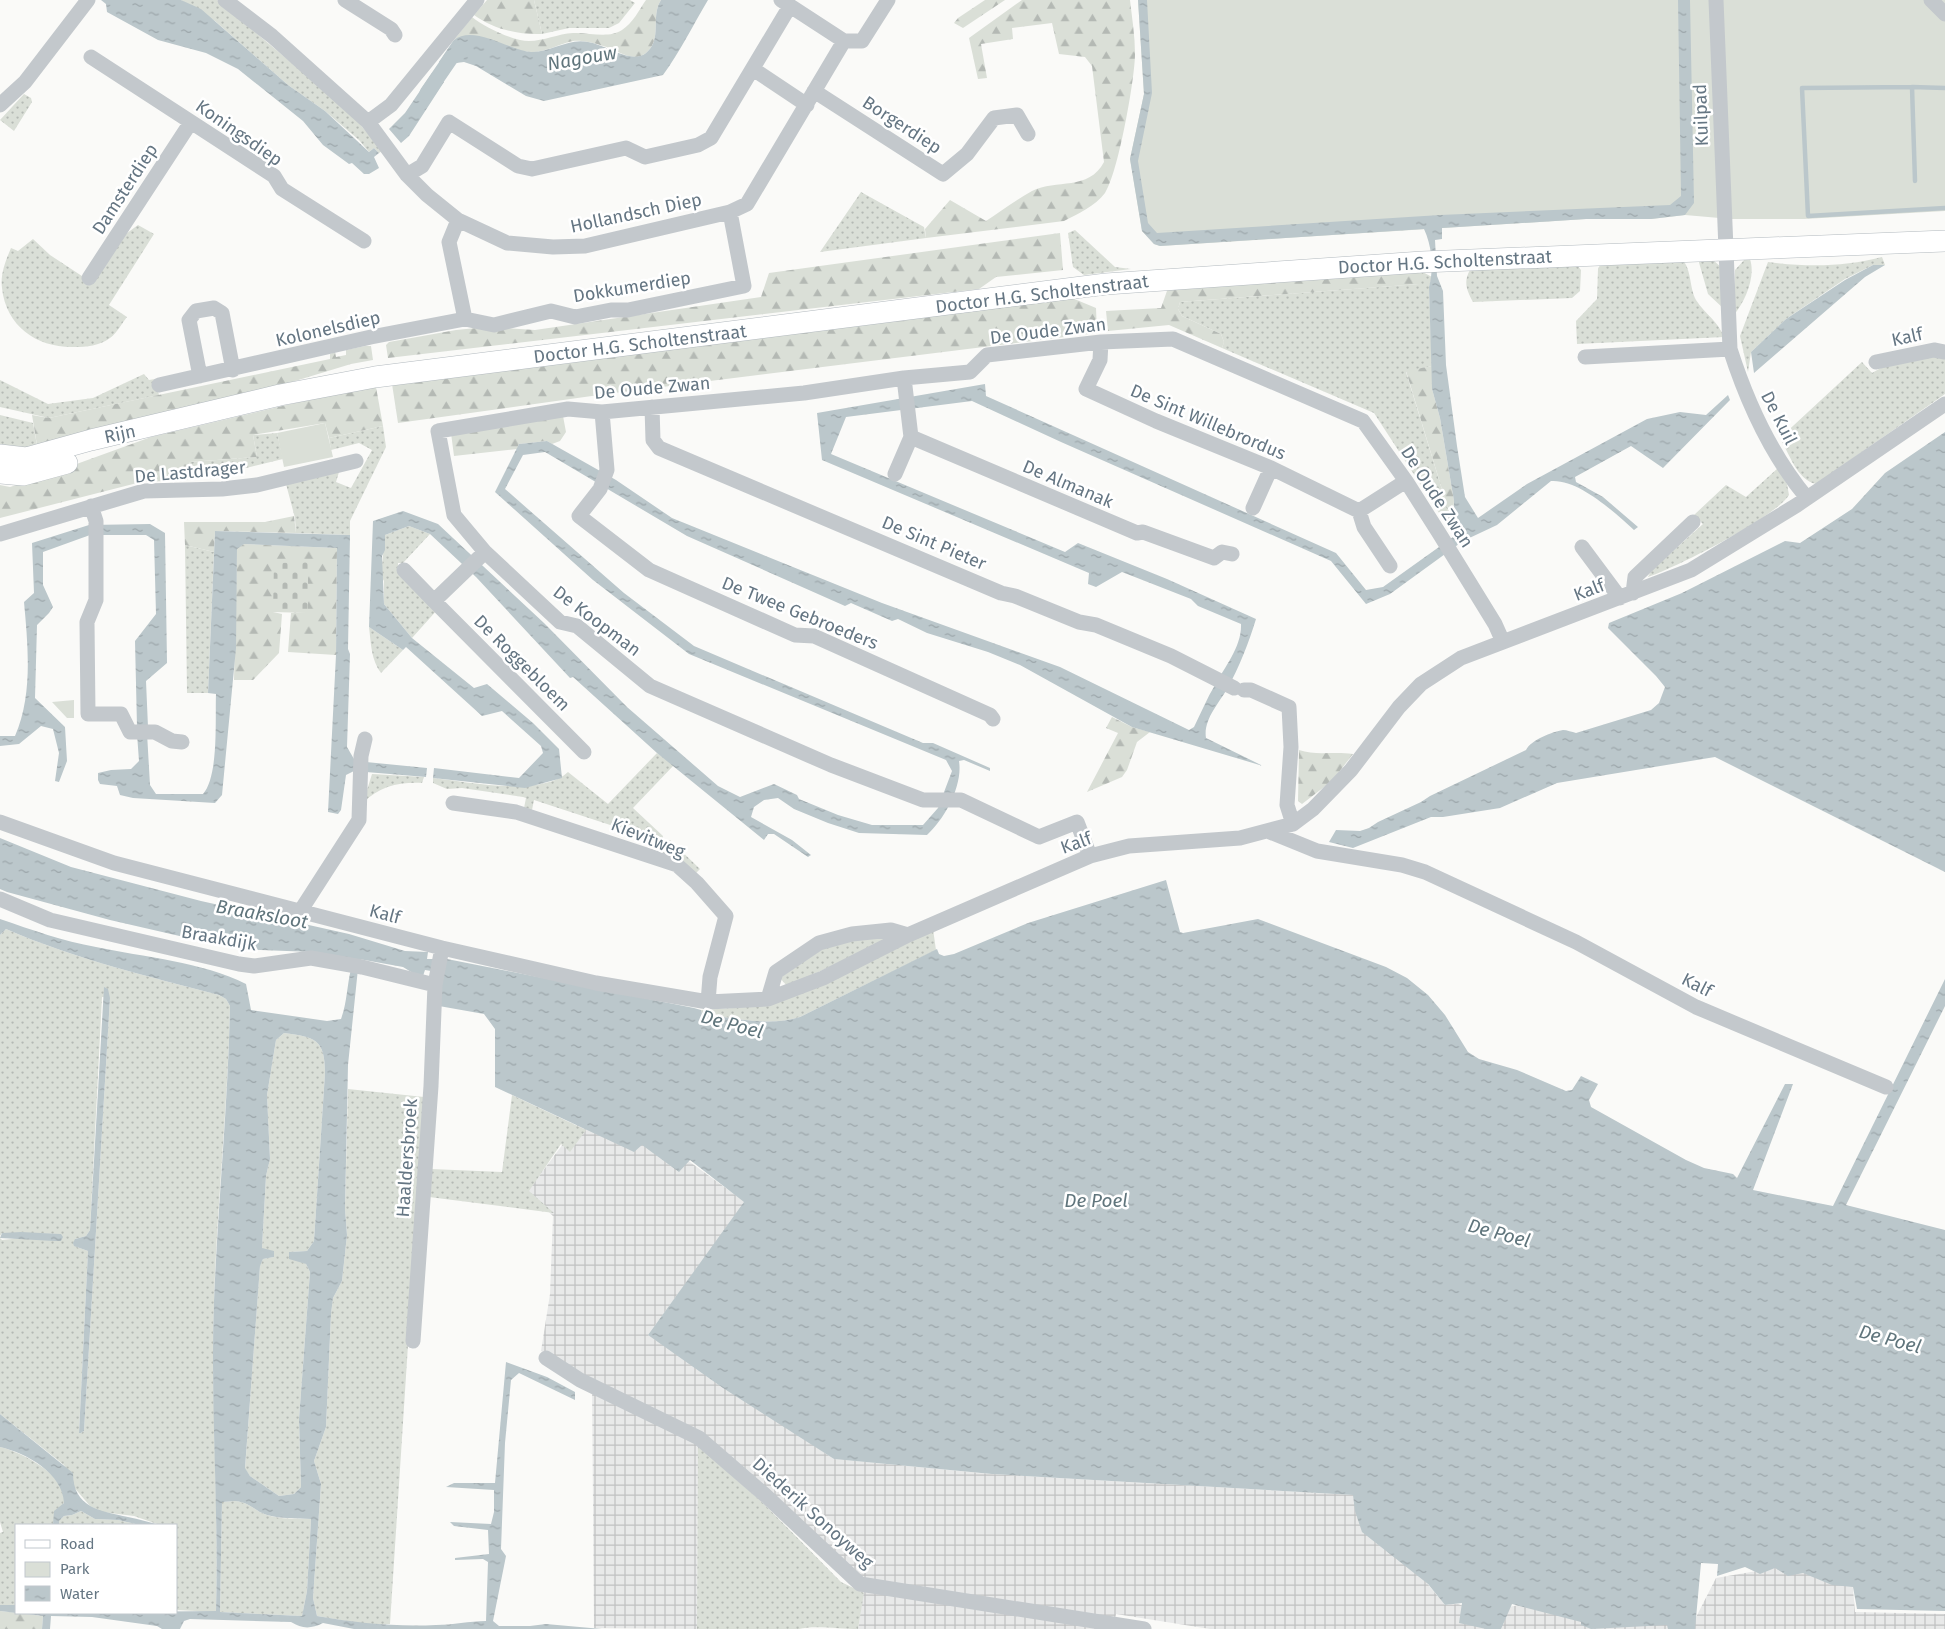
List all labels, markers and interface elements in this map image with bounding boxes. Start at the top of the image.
water label: Nagouw [545,41,619,75]
street label: Kuilpad [1689,83,1713,147]
street label: Borgerdiep [858,91,946,159]
street label: Koningsdiep [191,95,287,171]
street label: Damsterdiep [88,139,162,239]
street label: Hollandsch Diep [568,188,704,238]
street label: Doctor H.G. Scholtenstraat [1337,245,1553,279]
street label: Dokkumerdiep [572,267,692,307]
street label: Doctor H.G. Scholtenstraat [934,270,1150,318]
street label: Kolonelsdiep [273,306,383,352]
street label: De Oude Zwan [989,313,1107,349]
street label: Doctor H.G. Scholtenstraat [532,320,748,368]
street label: Kalf [1889,323,1927,351]
street label: De Oude Zwan [593,372,711,404]
street label: De Sint Willebrordus [1127,379,1289,465]
street label: De Kuil [1756,387,1802,449]
street label: Rijn [102,420,138,448]
street label: De Oude Zwan [1396,442,1478,552]
street label: De Almanak [1019,455,1117,513]
street label: De Lastdrager [133,456,247,488]
street label: De Sint Pieter [879,511,990,575]
street label: De Twee Gebroeders [719,572,881,654]
street label: Kalf [1570,573,1609,606]
street label: De Koopman [549,581,645,661]
street label: De Roggebloem [469,610,575,716]
street label: Kievitweg [608,813,689,863]
street label: Kalf [1057,827,1096,859]
water label: Braaksloot [214,895,310,933]
street label: Kalf [367,899,405,929]
street label: Braakdijk [180,921,259,956]
street label: Kalf [1678,968,1718,1003]
water label: De Poel [698,1005,766,1043]
street label: Haaldersbroek [392,1097,422,1218]
water label: De Poel [1064,1189,1128,1212]
water label: De Poel [1465,1214,1533,1252]
water label: De Poel [1856,1320,1924,1358]
street label: Diederik Sonoyweg [748,1453,879,1574]
legend [15,1524,178,1614]
text: Road [60,1535,95,1553]
text: Park [60,1560,90,1578]
text: Water [60,1585,99,1603]

